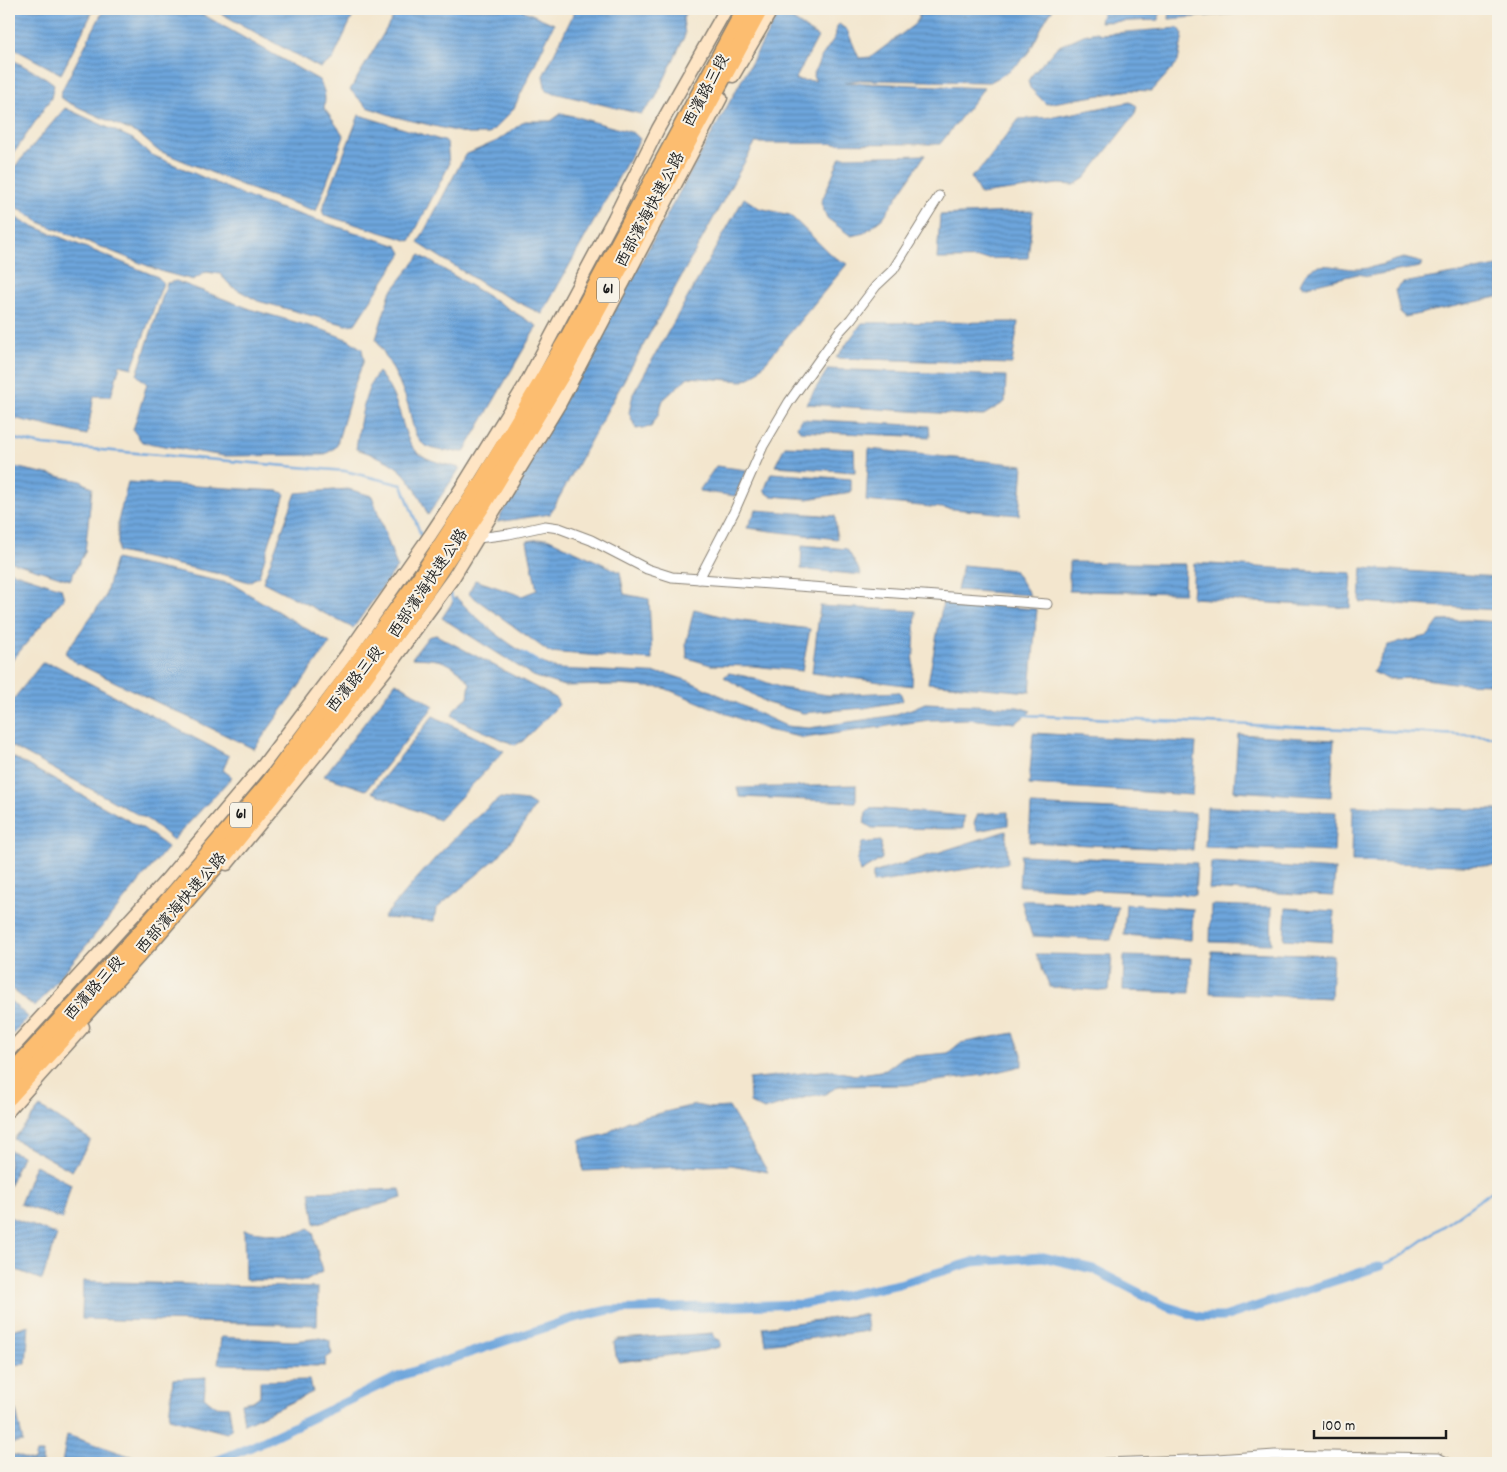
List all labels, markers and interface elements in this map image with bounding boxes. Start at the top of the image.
street label: 西濱路三段 [678,50,736,132]
street label: 西部濱海快速公路 [611,148,691,272]
road number: 61 [597,278,619,302]
street label: 西部濱海快速公路 [384,525,474,643]
street label: 西濱路三段 [322,642,390,718]
road number: 61 [230,802,252,828]
street label: 西部濱海快速公路 [131,848,233,960]
street label: 西濱路三段 [60,952,130,1026]
scale bar [1314,1407,1447,1439]
text: 100 m [1322,1416,1355,1438]

